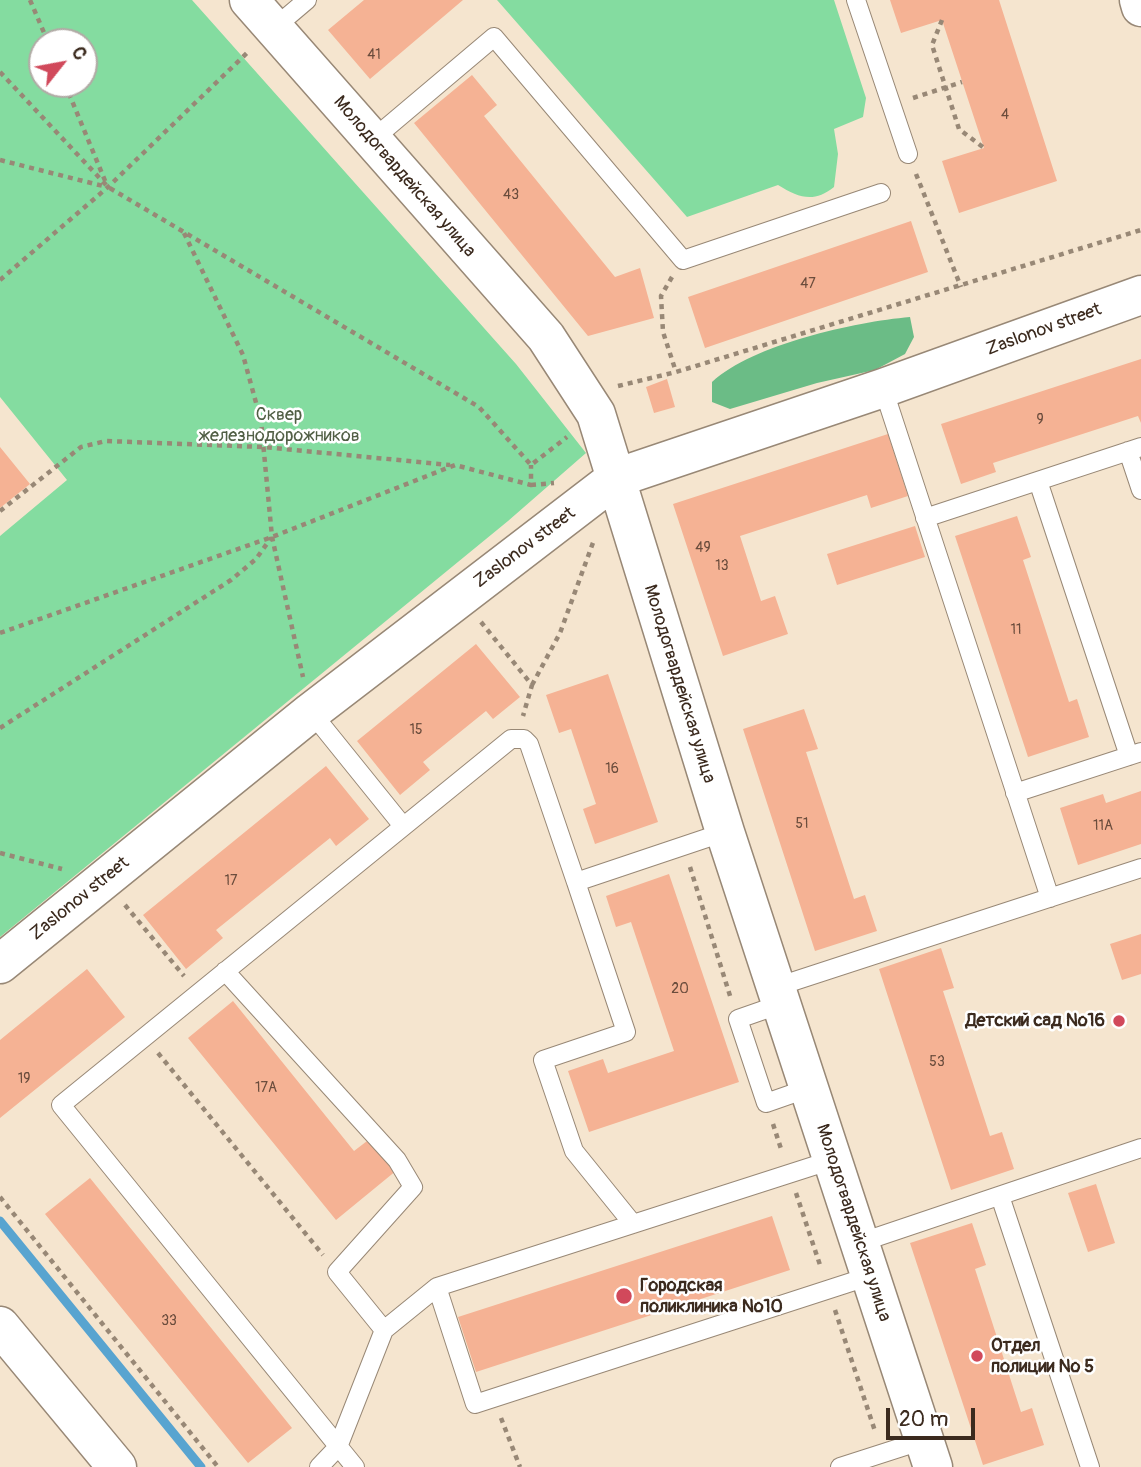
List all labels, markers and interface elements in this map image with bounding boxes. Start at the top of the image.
north arrow [28,28,98,98]
text: С [66,42,93,64]
house number: 41 [367,47,381,63]
street label: Молодогвардейская улица [328,92,480,262]
house number: 4 [1001,107,1009,123]
house number: 43 [503,187,519,203]
house number: 47 [800,276,816,292]
street label: Zaslonov street [983,299,1105,361]
park label: Сквер железнодорожников [198,404,360,446]
house number: 9 [1036,412,1044,428]
street label: Zaslonov street [470,503,580,593]
house number: 49 [695,540,711,556]
house number: 13 [715,558,729,574]
street label: Молодогвардейская улица [639,582,719,786]
house number: 11 [1011,622,1021,638]
house number: 15 [409,722,423,738]
house number: 16 [605,761,619,777]
house number: 51 [795,816,809,832]
house number: 11А [1093,818,1113,834]
street label: Zaslonov street [26,853,134,945]
house number: 17 [225,873,237,889]
house number: 20 [671,981,689,997]
place label: Детский сад №16 [966,1010,1105,1032]
marker: Детский сад №16 [1111,1013,1127,1029]
house number: 53 [929,1054,945,1070]
house number: 19 [18,1071,30,1087]
house number: 17А [255,1080,277,1096]
street label: Молодогвардейская улица [811,1122,895,1324]
place label: Городская поликлиника №10 [640,1275,783,1318]
marker: Городская поликлиника №10 [614,1286,634,1306]
house number: 33 [161,1313,177,1329]
place label: Отдел полиции № 5 [991,1335,1094,1378]
marker: Отдел полиции № 5 [969,1348,985,1364]
scale bar [889,1394,978,1438]
text: 20 m [899,1406,948,1433]

